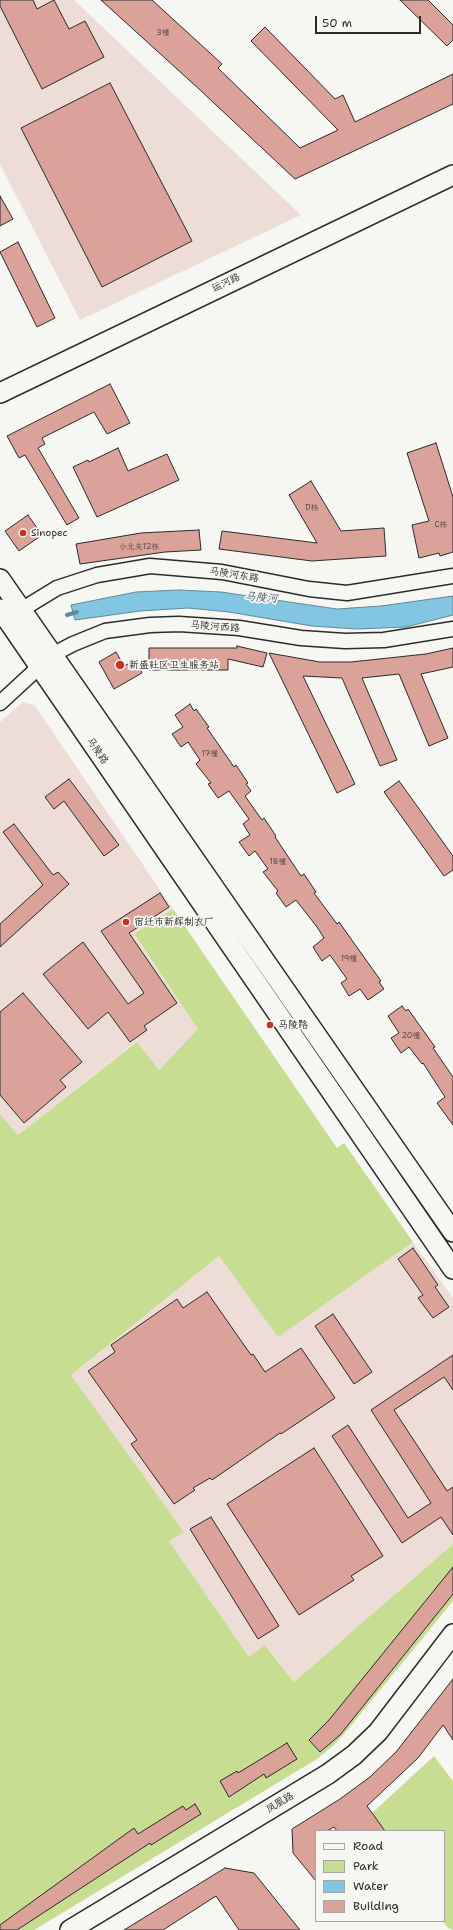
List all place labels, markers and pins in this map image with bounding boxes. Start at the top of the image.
place label: Sinopec [31,527,68,539]
marker: Sinopec [18,528,28,538]
marker: 新盛社区卫生服务站 [114,659,126,671]
place label: 新盛社区卫生服务站 [129,659,219,671]
place label: 宿迁市新辉制衣厂 [134,916,214,928]
marker: 宿迁市新辉制衣厂 [121,917,131,927]
place label: 马陵路 [278,1019,308,1031]
marker: 马陵路 [265,1020,275,1030]

